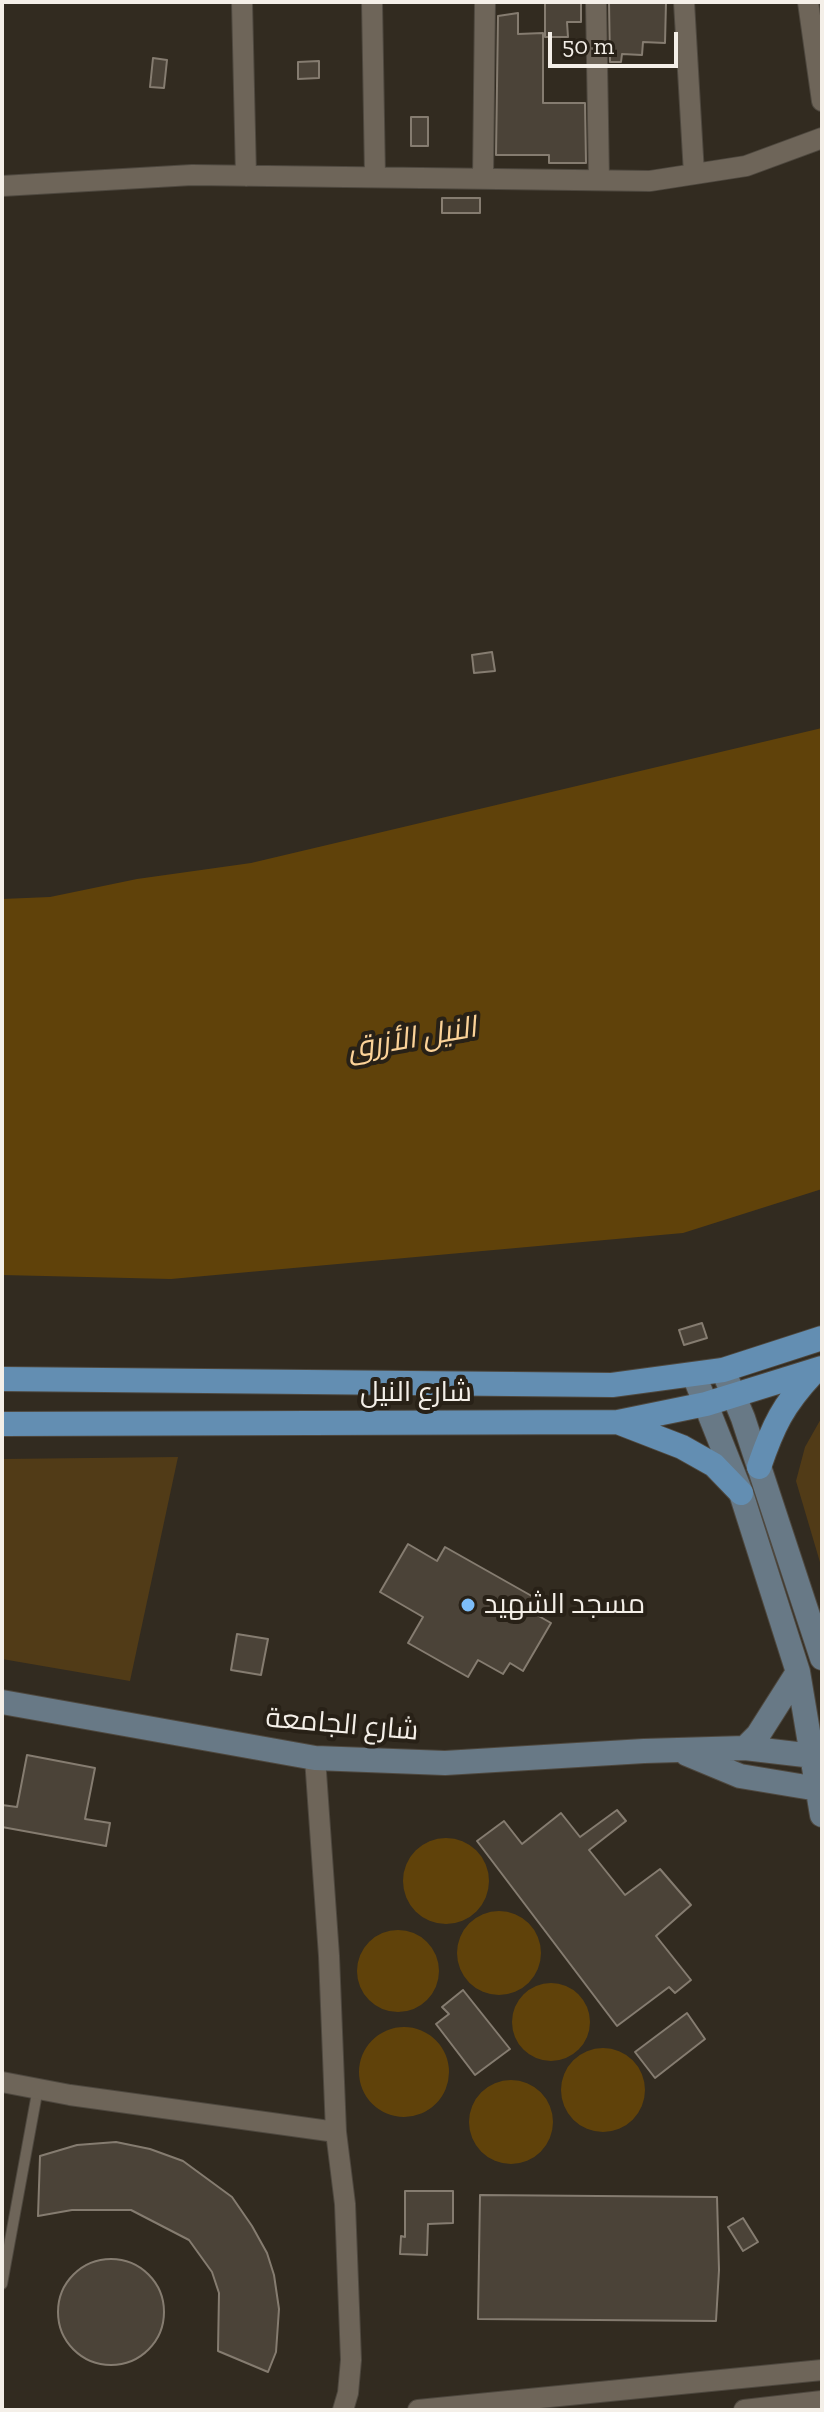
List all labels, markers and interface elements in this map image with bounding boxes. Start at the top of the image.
scale bar [552,16,682,66]
text: 50 m [562,31,614,60]
water label: النيل الأزرق [345,1010,479,1068]
street label: شارع النيل [360,1376,472,1410]
place label: مسجد الشهيد [484,1588,645,1622]
marker: مسجد الشهيد [459,1596,477,1614]
street label: شارع الجامعة [264,1702,420,1748]

